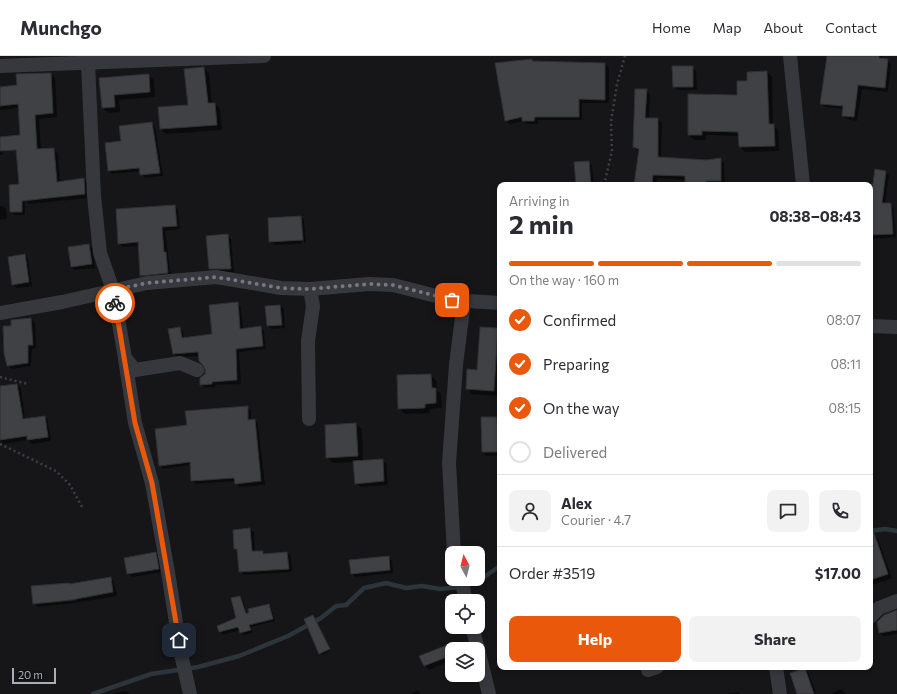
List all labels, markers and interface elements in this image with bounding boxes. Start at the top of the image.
text: Munchgo [20,16,102,39]
text: Home [652,19,691,36]
text: Map [713,19,741,36]
text: About [763,19,803,36]
text: Contact [825,19,877,36]
text: Arriving in [509,193,569,209]
text: 08:38–08:43 [769,207,861,225]
text: 2 min [509,208,574,239]
text: On the way · 160 m [509,272,619,288]
courier [95,283,135,323]
pin [435,283,469,317]
icon: bag [441,289,463,311]
icon: bike [104,292,126,314]
icon: check [509,309,531,331]
text: Confirmed [543,311,616,329]
text: 08:07 [826,312,861,328]
icon: check [509,353,531,375]
text: Preparing [543,355,609,373]
text: 08:11 [830,356,861,372]
icon: check [509,397,531,419]
text: On the way [543,399,620,417]
text: 08:15 [829,400,861,416]
text: Delivered [543,443,607,461]
button: person [509,490,551,532]
button: chat [767,490,809,532]
button: phone [819,490,861,532]
text: Alex [561,494,592,512]
text: Courier · 4.7 [561,512,631,528]
north arrow [445,546,485,586]
map controls [445,546,485,682]
text: Order #3519 [509,564,595,582]
text: $17.00 [815,564,861,582]
button: locate [445,594,485,634]
button: Help [509,616,681,662]
button: Share [689,616,861,662]
pin [162,623,196,657]
icon: home [168,629,190,651]
button: layers [445,642,485,682]
scale bar [12,666,56,685]
text: 20 m [18,668,43,681]

